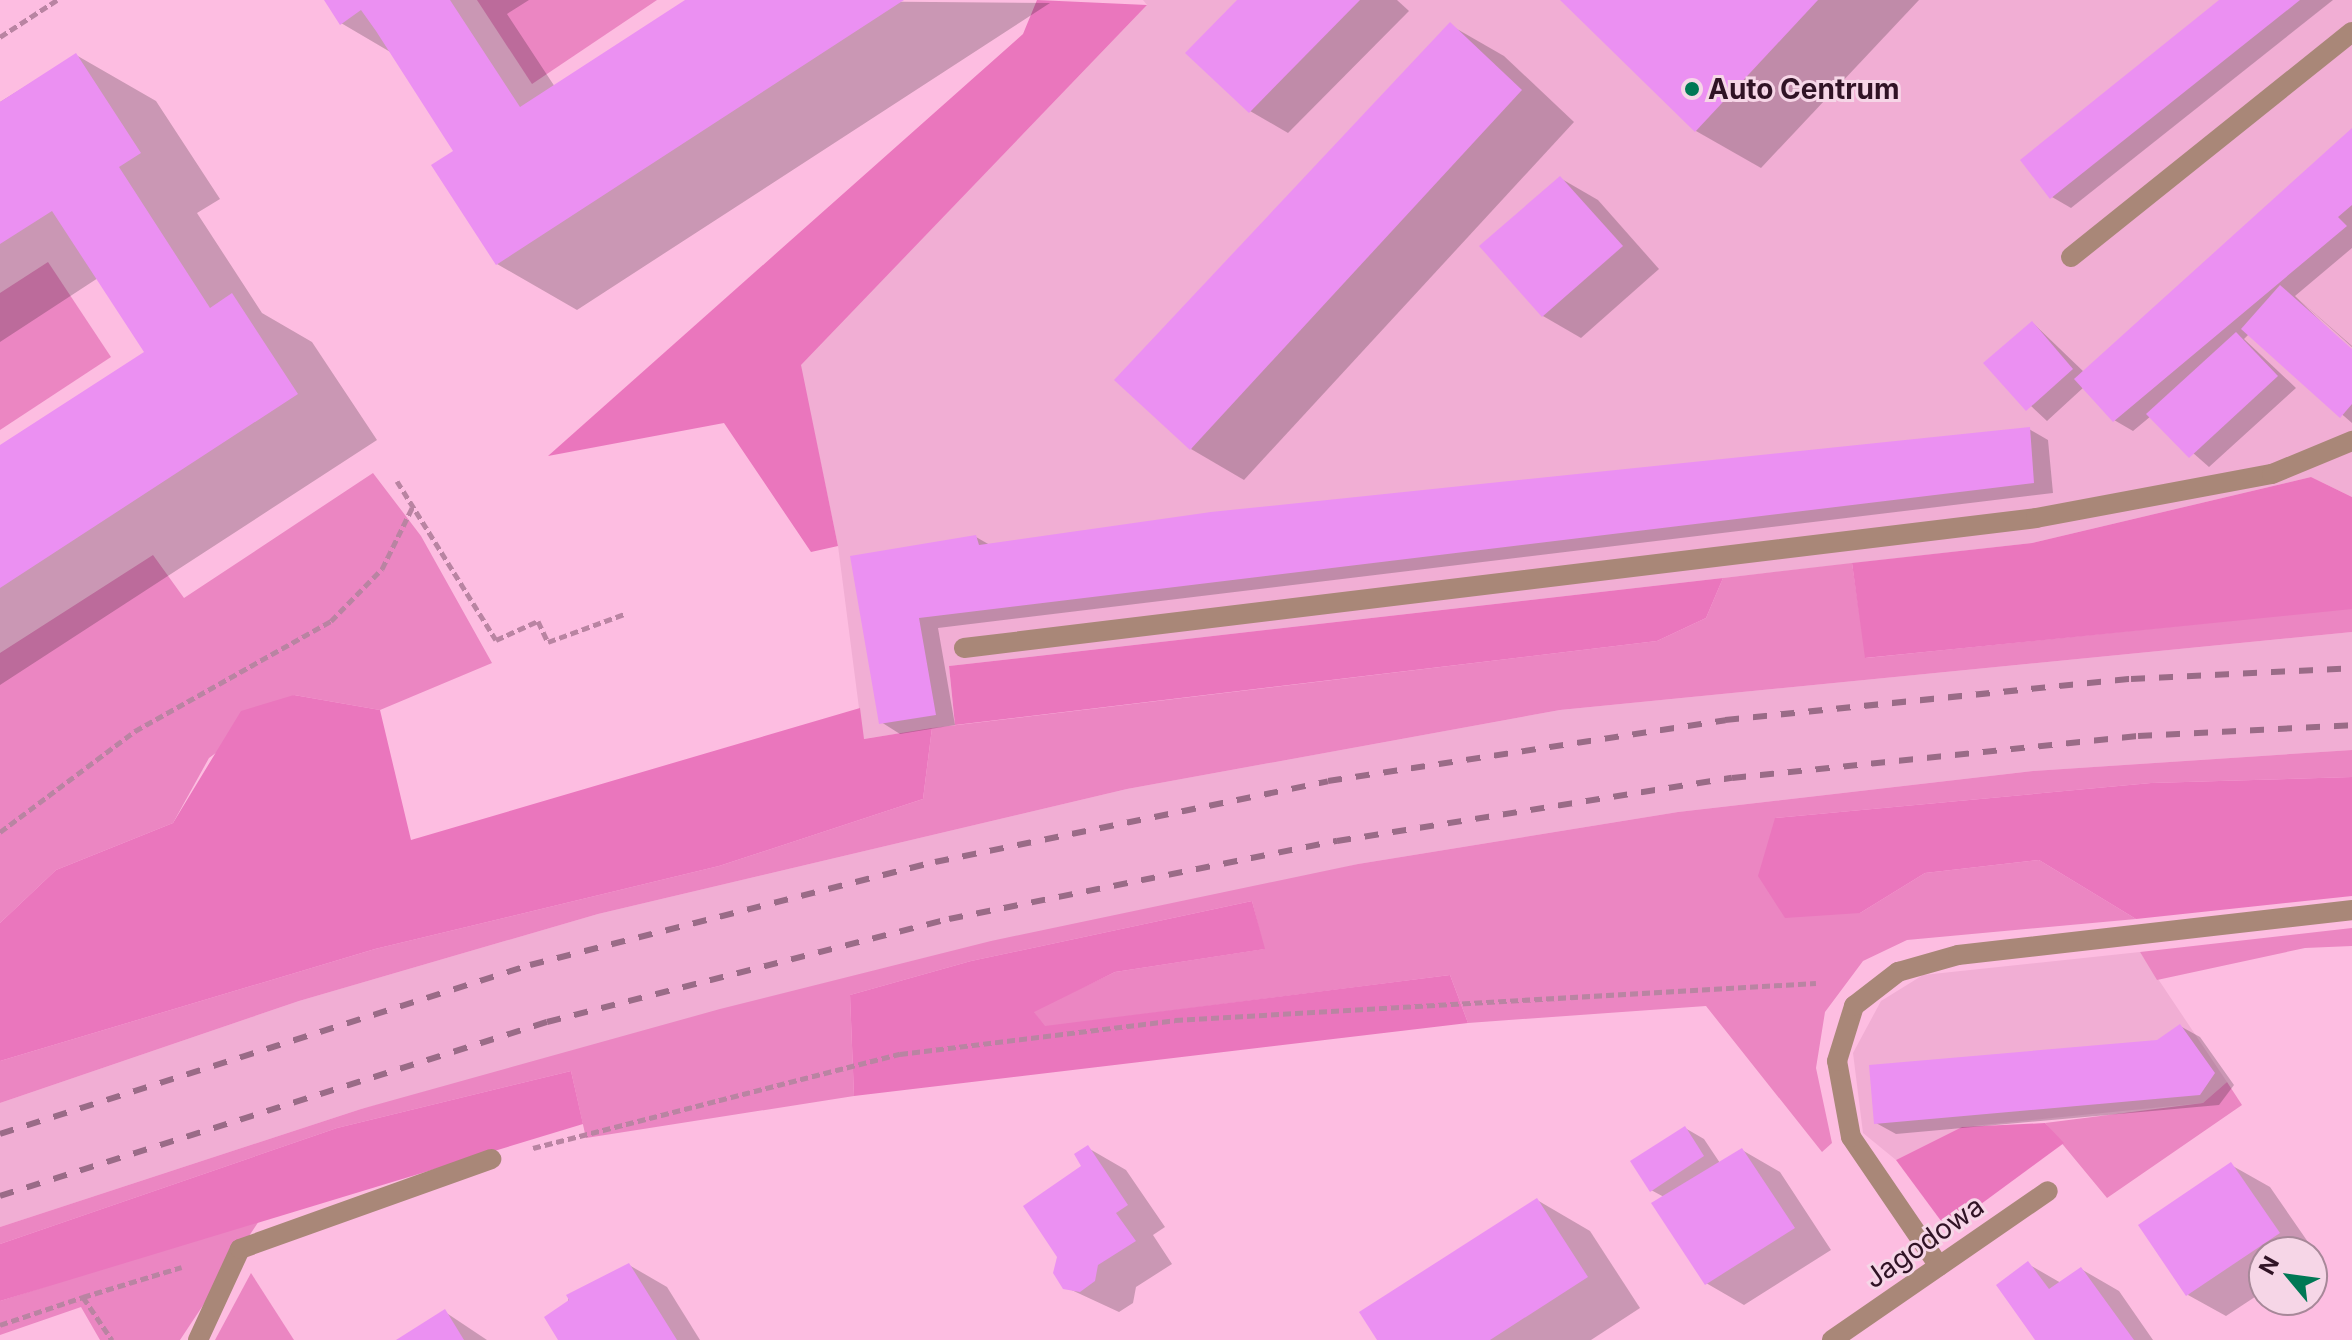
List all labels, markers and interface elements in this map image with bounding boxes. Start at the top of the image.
place label: Auto Centrum [1708,72,1900,106]
marker: Auto Centrum [1683,80,1701,98]
street label: Jagodowa [1858,1189,1990,1295]
north arrow [2248,1236,2328,1316]
text: N [2253,1252,2284,1279]

